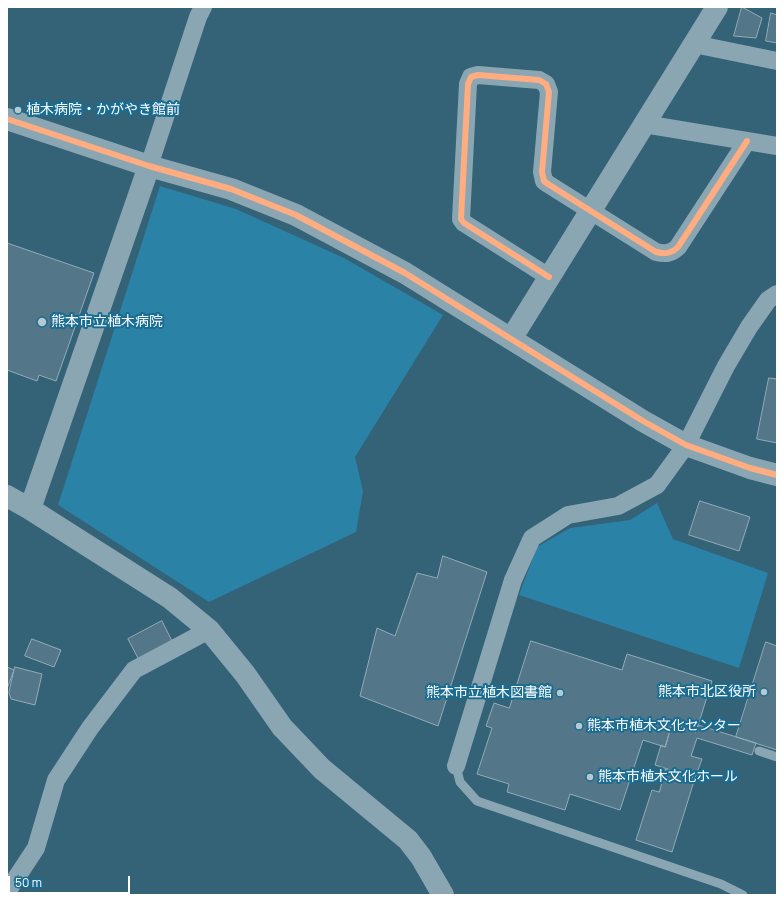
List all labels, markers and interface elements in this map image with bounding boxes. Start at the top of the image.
place label: 植木病院・かがやき館前 [26,102,180,118]
marker: 植木病院・かがやき館前 [13,105,23,115]
place label: 熊本市立植木病院 [51,314,163,330]
marker: 熊本市立植木病院 [36,316,48,328]
place label: 熊本市北区役所 [658,684,756,700]
place label: 熊本市立植木図書館 [426,685,552,701]
marker: 熊本市北区役所 [759,687,769,697]
marker: 熊本市立植木図書館 [555,688,565,698]
place label: 熊本市植木文化センター [587,718,741,734]
marker: 熊本市植木文化センター [574,721,584,731]
place label: 熊本市植木文化ホール [598,769,738,785]
marker: 熊本市植木文化ホール [585,772,595,782]
scale bar [10,868,132,894]
text: 50 m [15,874,42,891]

